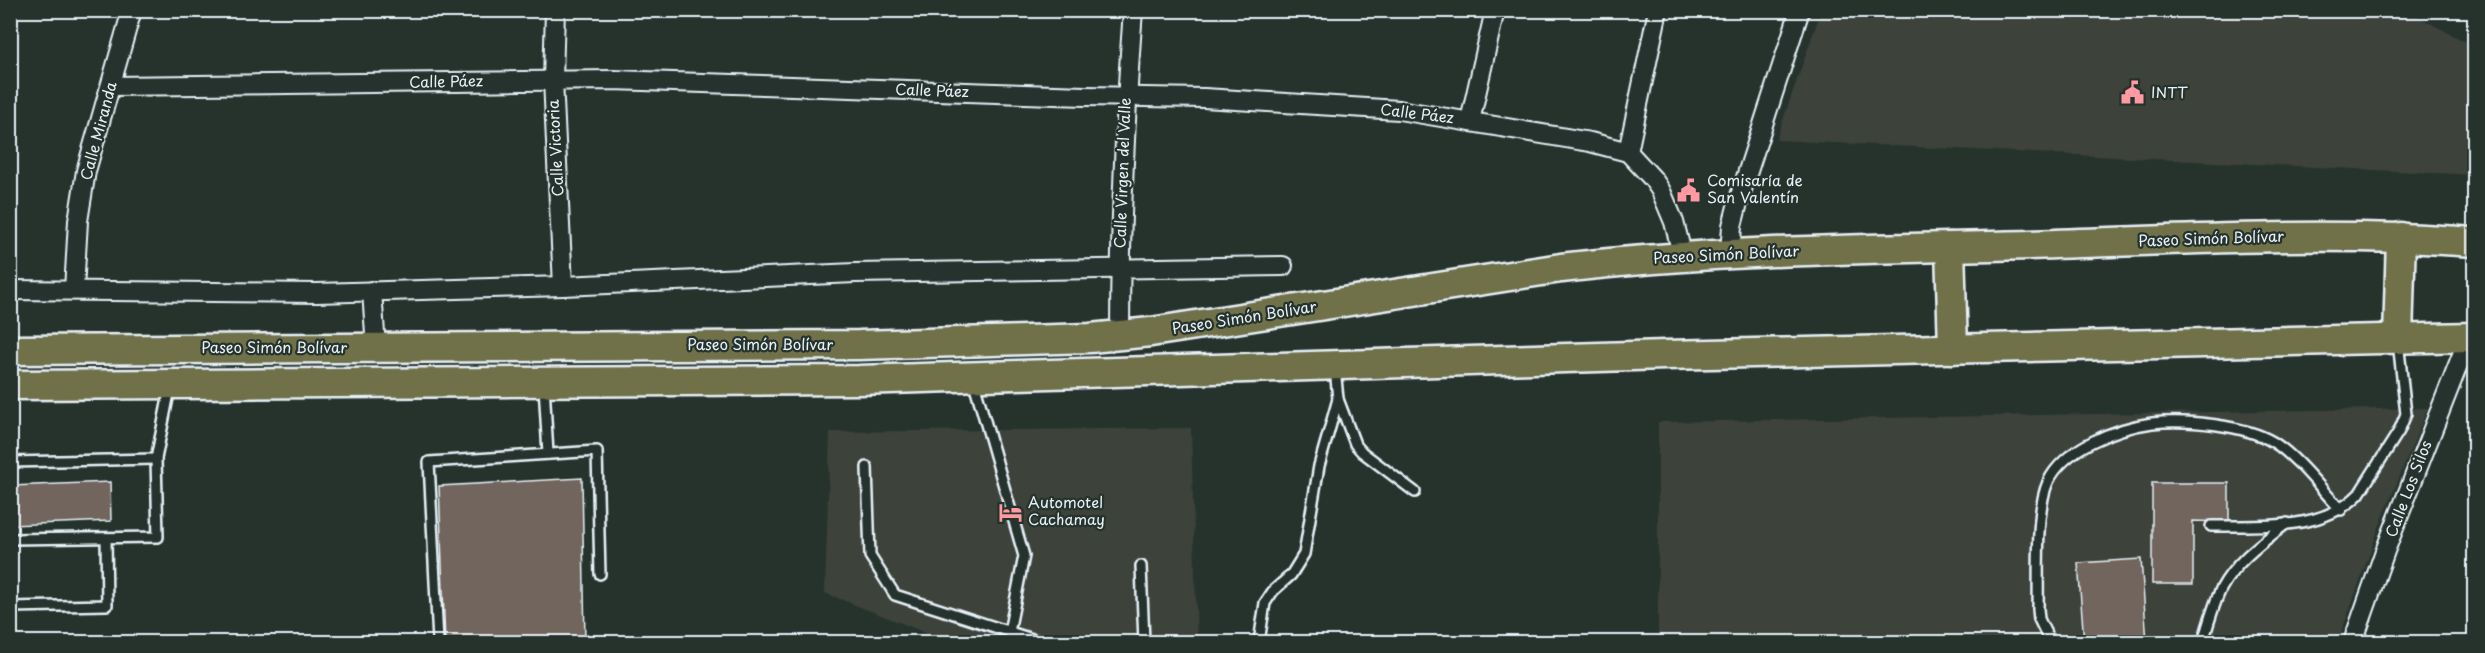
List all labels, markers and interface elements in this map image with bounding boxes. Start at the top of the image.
street label: Calle Páez [409,68,483,93]
street label: Calle Páez [895,77,969,102]
street label: Calle Miranda [73,78,122,183]
public building icon: INTT [2120,80,2146,106]
place label: INTT [2151,80,2188,103]
street label: Calle Virgen del Valle [1107,97,1136,249]
street label: Calle Páez [1379,97,1455,128]
street label: Calle Victoria [540,99,569,197]
place label: Comisaría de San Valentín [1707,168,1803,208]
public building icon: Comisaría de San Valentín [1676,177,1702,203]
street label: Paseo Simón Bolívar [2138,223,2285,252]
street label: Paseo Simón Bolívar [1652,238,1800,269]
street label: Paseo Simón Bolívar [1170,294,1318,339]
street label: Paseo Simón Bolívar [687,332,833,355]
street label: Paseo Simón Bolívar [201,335,347,358]
street label: Calle Los Silos [2379,436,2437,540]
place label: Automotel Cachamay [1028,490,1105,530]
hotel icon: Automotel Cachamay [997,499,1023,525]

